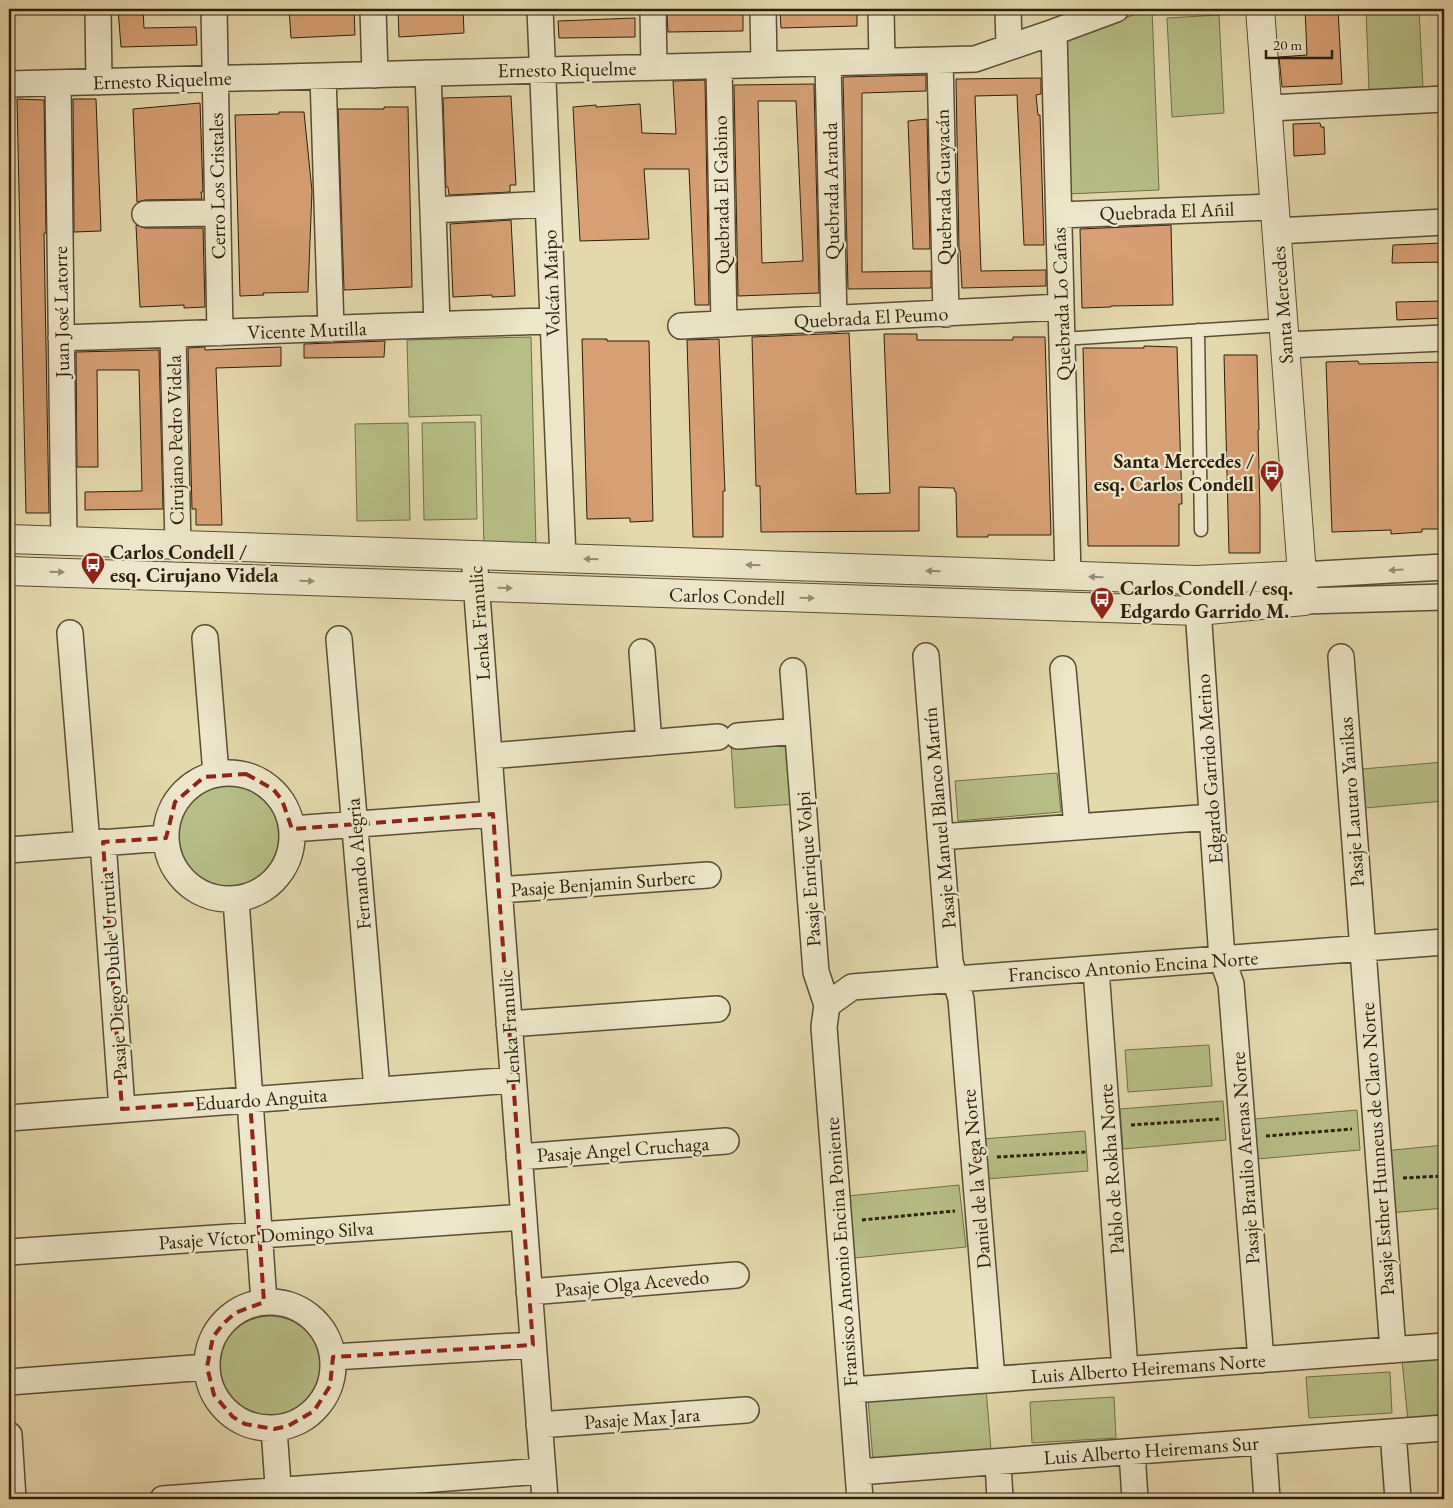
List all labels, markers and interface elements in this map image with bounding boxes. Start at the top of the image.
scale bar [1266,28,1332,60]
text: 20 m [1273,35,1302,54]
street label: Ernesto Riquelme [497,55,637,83]
street label: Ernesto Riquelme [92,65,232,95]
street label: Quebrada Guayacán [929,108,957,265]
street label: Cerro Los Cristales [203,112,231,260]
street label: Quebrada El Gabino [707,115,735,275]
street label: Quebrada Aranda [817,122,845,260]
street label: Quebrada El Añil [1099,196,1235,226]
street label: Quebrada Lo Cañas [1045,227,1077,381]
street label: Volcán Maipo [536,229,566,337]
street label: Santa Mercedes [1265,245,1299,365]
street label: Juan José Latorre [47,246,75,380]
street label: Quebrada El Peumo [793,300,949,334]
street label: Vicente Mutilla [247,315,367,345]
street label: Cirujano Pedro Videla [161,355,189,525]
place label: Santa Mercedes / esq. Carlos Condell [1094,448,1254,497]
bus stop icon: Santa Mercedes / esq. Carlos Condell [1259,459,1285,493]
place label: Carlos Condell / esq. Cirujano Videla [110,539,279,588]
bus stop icon: Carlos Condell / esq. Cirujano Videla [80,551,106,585]
one-way arrow [583,555,599,563]
one-way arrow [745,561,761,569]
street label: Lenka Franulic [462,565,496,681]
one-way arrow [1387,566,1403,574]
one-way arrow [925,567,941,575]
one-way arrow [50,568,66,576]
one-way arrow [1087,572,1103,580]
place label: Carlos Condell / esq. Edgardo Garrido M. [1120,575,1293,624]
one-way arrow [300,577,316,585]
street label: Carlos Condell [668,581,786,611]
one-way arrow [497,585,513,593]
bus stop icon: Carlos Condell / esq. Edgardo Garrido M. [1089,586,1115,620]
one-way arrow [799,595,815,603]
street label: Edgardo Garrido Merino [1189,673,1229,865]
street label: Pasaje Manuel Blanco Martín [916,706,962,930]
street label: Pasaje Lautaro Yanikas [1332,716,1370,888]
street label: Pasaje Enrique Volpi [790,790,826,948]
street label: Fernando Alegria [339,797,377,931]
street label: Pasaje Benjamin Surberc [509,864,697,902]
street label: Pasaje Diego Duble Urrutia [93,871,133,1081]
street label: Francisco Antonio Encina Norte [1007,944,1259,988]
street label: Lenka Franulic [492,969,526,1085]
street label: Pasaje Esther Hunneus de Claro Norte [1354,1001,1400,1297]
street label: Pasaje Braulio Arenas Norte [1225,1051,1265,1265]
street label: Eduardo Anguita [194,1081,328,1117]
street label: Pablo de Rokha Norte [1092,1083,1130,1255]
street label: Daniel de la Vega Norte [955,1088,997,1270]
street label: Fransisco Antonio Encina Poniente [819,1116,863,1388]
street label: Pasaje Angel Cruchaga [536,1130,710,1168]
street label: Pasaje Víctor Domingo Silva [158,1215,374,1255]
street label: Pasaje Olga Acevedo [554,1263,710,1303]
street label: Luis Alberto Heiremans Norte [1030,1347,1267,1389]
street label: Pasaje Max Jara [583,1401,701,1435]
street label: Luis Alberto Heiremans Sur [1043,1429,1260,1470]

